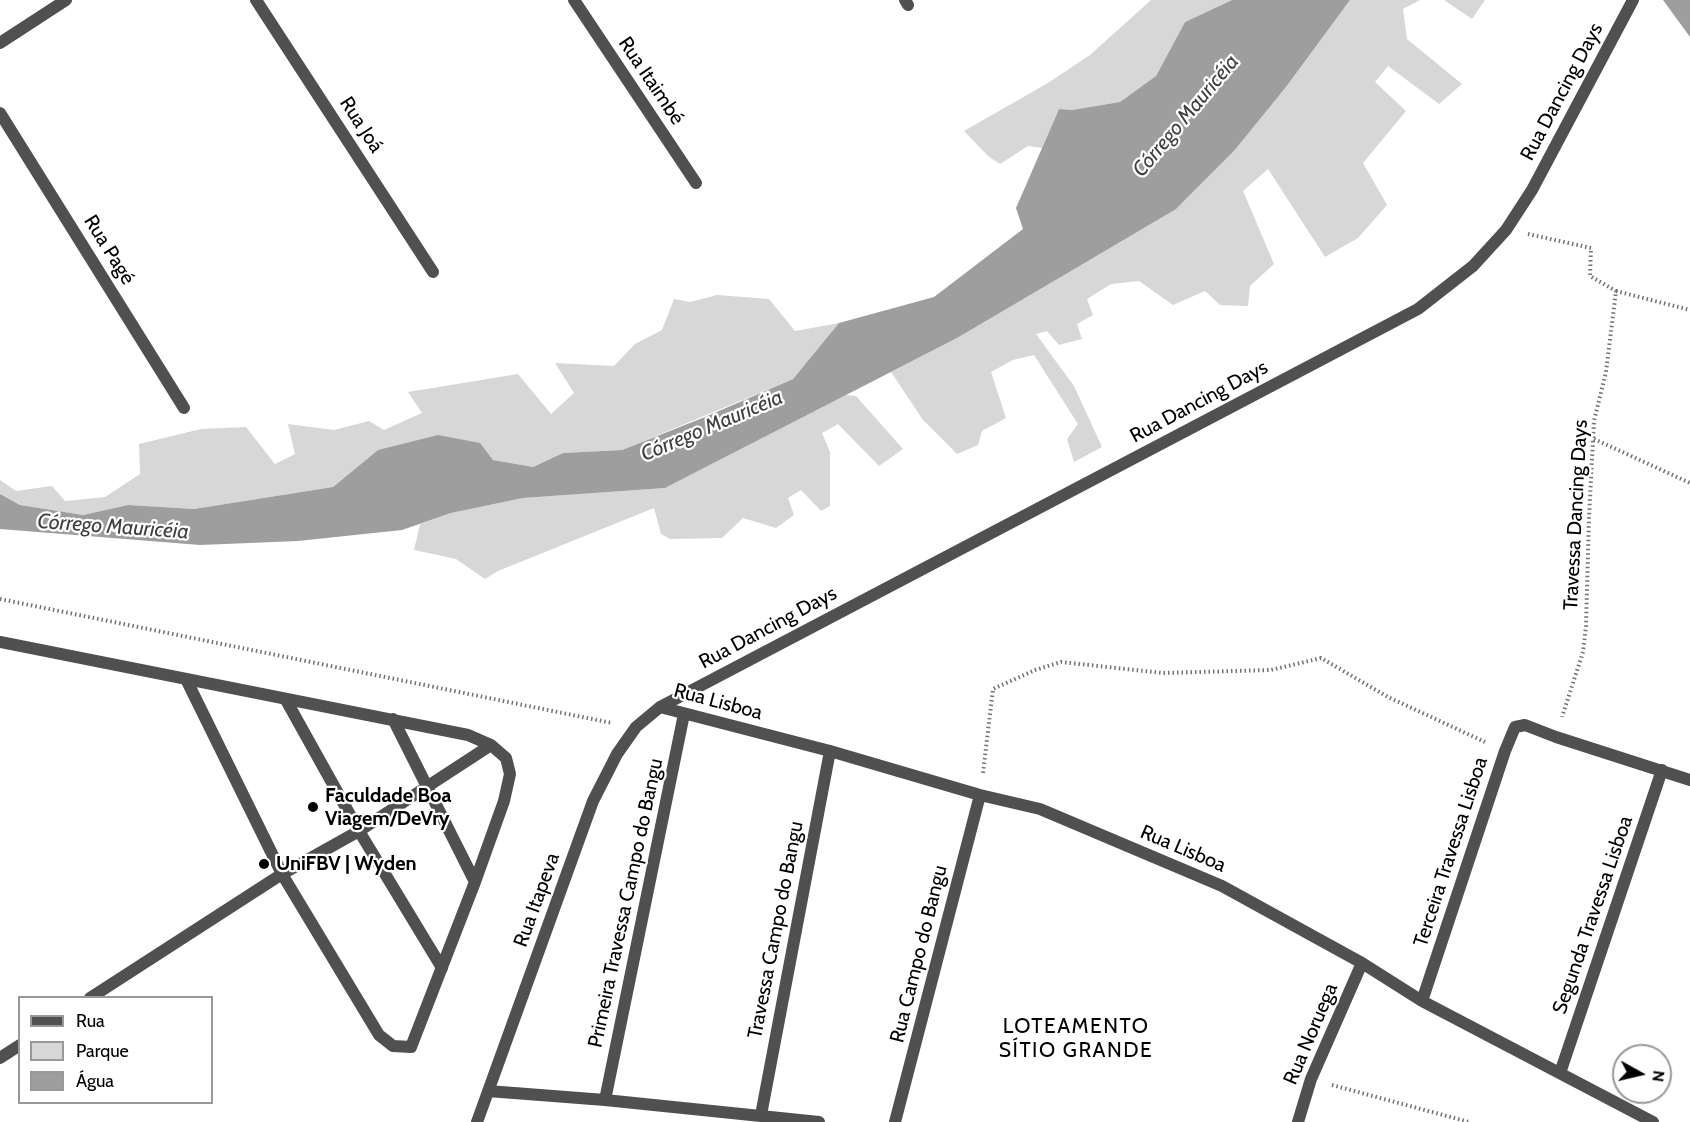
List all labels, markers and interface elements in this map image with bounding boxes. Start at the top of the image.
street label: Rua Dancing Days [1516,19,1608,165]
street label: Rua Itaimbé [613,33,689,129]
water label: Córrego Mauricéia [1128,50,1244,182]
street label: Rua Joá [334,93,388,157]
street label: Rua Pagé [78,211,140,289]
street label: Rua Dancing Days [1126,356,1272,448]
water label: Córrego Mauricéia [637,385,787,467]
street label: Travessa Dancing Days [1559,419,1593,611]
water label: Córrego Mauricéia [36,509,190,545]
street label: Rua Dancing Days [695,582,841,674]
street label: Rua Lisboa [671,679,765,725]
street label: Terceira Travessa Lisboa [1409,754,1493,950]
street label: Primeira Travessa Campo do Bangu [584,756,668,1050]
place label: Faculdade Boa Viagem/DeVry [325,784,451,831]
marker: Faculdade Boa Viagem/DeVry [306,800,320,814]
street label: Segunda Travessa Lisboa [1548,813,1638,1017]
street label: Travessa Campo do Bangu [743,819,809,1041]
street label: Rua Lisboa [1137,820,1229,878]
street label: Rua Itapeva [509,850,565,950]
place label: UniFBV | Wyden [276,852,417,876]
marker: UniFBV | Wyden [257,857,271,871]
street label: Rua Campo do Bangu [885,863,953,1045]
street label: Rua Noruega [1279,980,1343,1088]
legend [18,996,213,1104]
text: Rua [76,1010,105,1032]
district label: LOTEAMENTO SÍTIO GRANDE [999,1014,1153,1064]
text: Parque [76,1040,129,1062]
north arrow [1612,1044,1672,1104]
text: N [1648,1069,1669,1083]
text: Água [76,1070,114,1092]

